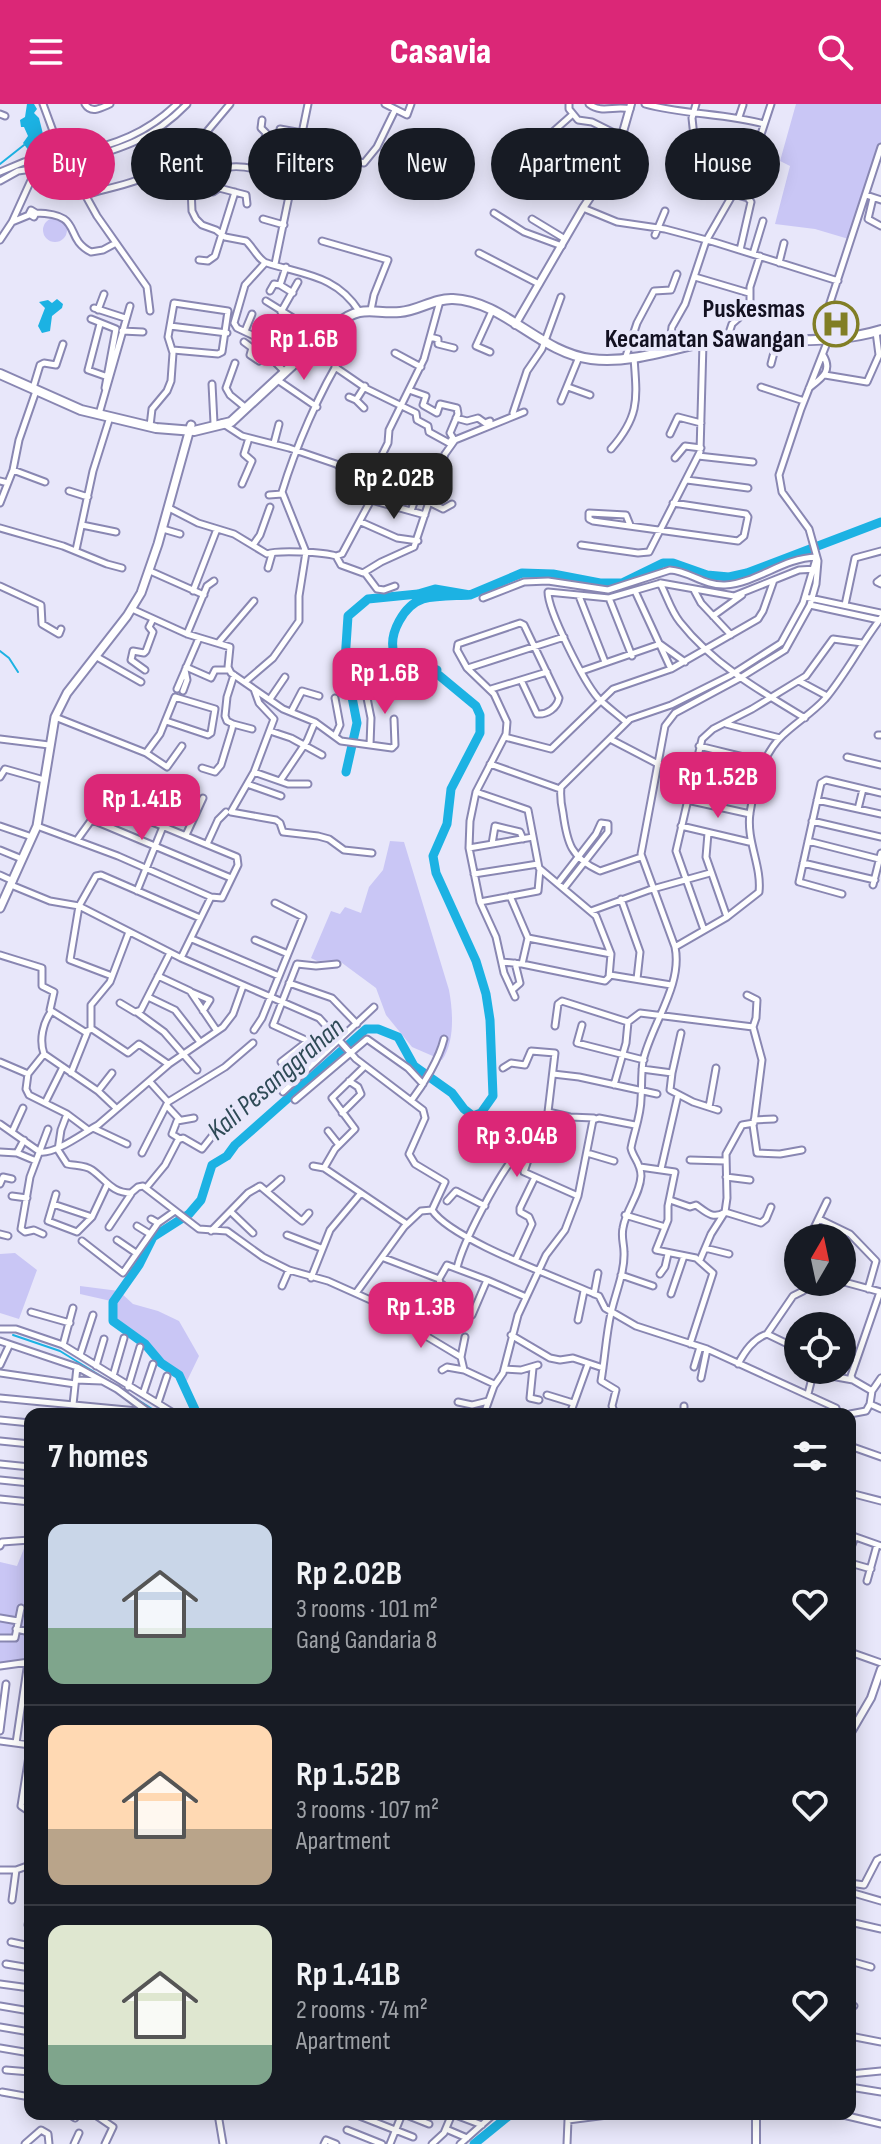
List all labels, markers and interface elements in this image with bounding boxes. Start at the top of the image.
icon: menu [24,30,68,74]
icon: search [813,30,857,74]
text: Casavia [390,31,491,74]
chip: Buy [24,128,115,200]
chip: Rent [131,128,232,200]
chip: Filters [248,128,362,200]
chip: New [378,128,475,200]
chip: Apartment [491,128,649,200]
chip: House [665,128,780,200]
place label: Puskesmas Kecamatan Sawangan [605,294,805,355]
hospital icon: Puskesmas Kecamatan Sawangan [812,300,860,348]
pin: Rp 1.6B [230,314,378,382]
text: Rp 1.6B [270,324,338,355]
pin: Rp 2.02B [311,453,477,521]
text: Rp 2.02B [354,463,434,494]
pin: Rp 1.6B [311,648,459,716]
text: Rp 1.6B [351,658,419,689]
pin: Rp 1.52B [635,752,801,820]
text: Rp 1.52B [678,762,758,793]
pin: Rp 1.41B [59,774,225,842]
text: Rp 1.41B [102,784,182,815]
water label: Kali Pesanggrahan [201,1011,351,1147]
pin: Rp 3.04B [434,1111,600,1179]
text: Rp 3.04B [476,1121,558,1152]
north arrow [784,1224,856,1296]
map controls [784,1224,856,1384]
pin: Rp 1.3B [347,1282,495,1350]
text: Rp 1.3B [387,1292,455,1323]
button: locate [784,1312,856,1384]
icon: filters [788,1434,832,1478]
text: 7 homes [48,1436,148,1477]
text: Rp 2.02B [296,1553,402,1594]
icon: home [112,1556,208,1652]
icon: heart [788,1582,832,1626]
text: 3 rooms · 101 m² [296,1594,438,1625]
text: Gang Gandaria 8 [296,1625,437,1656]
text: Rp 1.52B [296,1754,401,1795]
icon: home [112,1757,208,1853]
icon: heart [788,1783,832,1827]
text: 3 rooms · 107 m² [296,1795,439,1826]
text: Apartment [296,1826,390,1857]
text: Rp 1.41B [296,1954,400,1995]
icon: home [112,1957,208,2053]
icon: heart [788,1983,832,2027]
text: 2 rooms · 74 m² [296,1995,428,2026]
text: Apartment [296,2026,390,2057]

